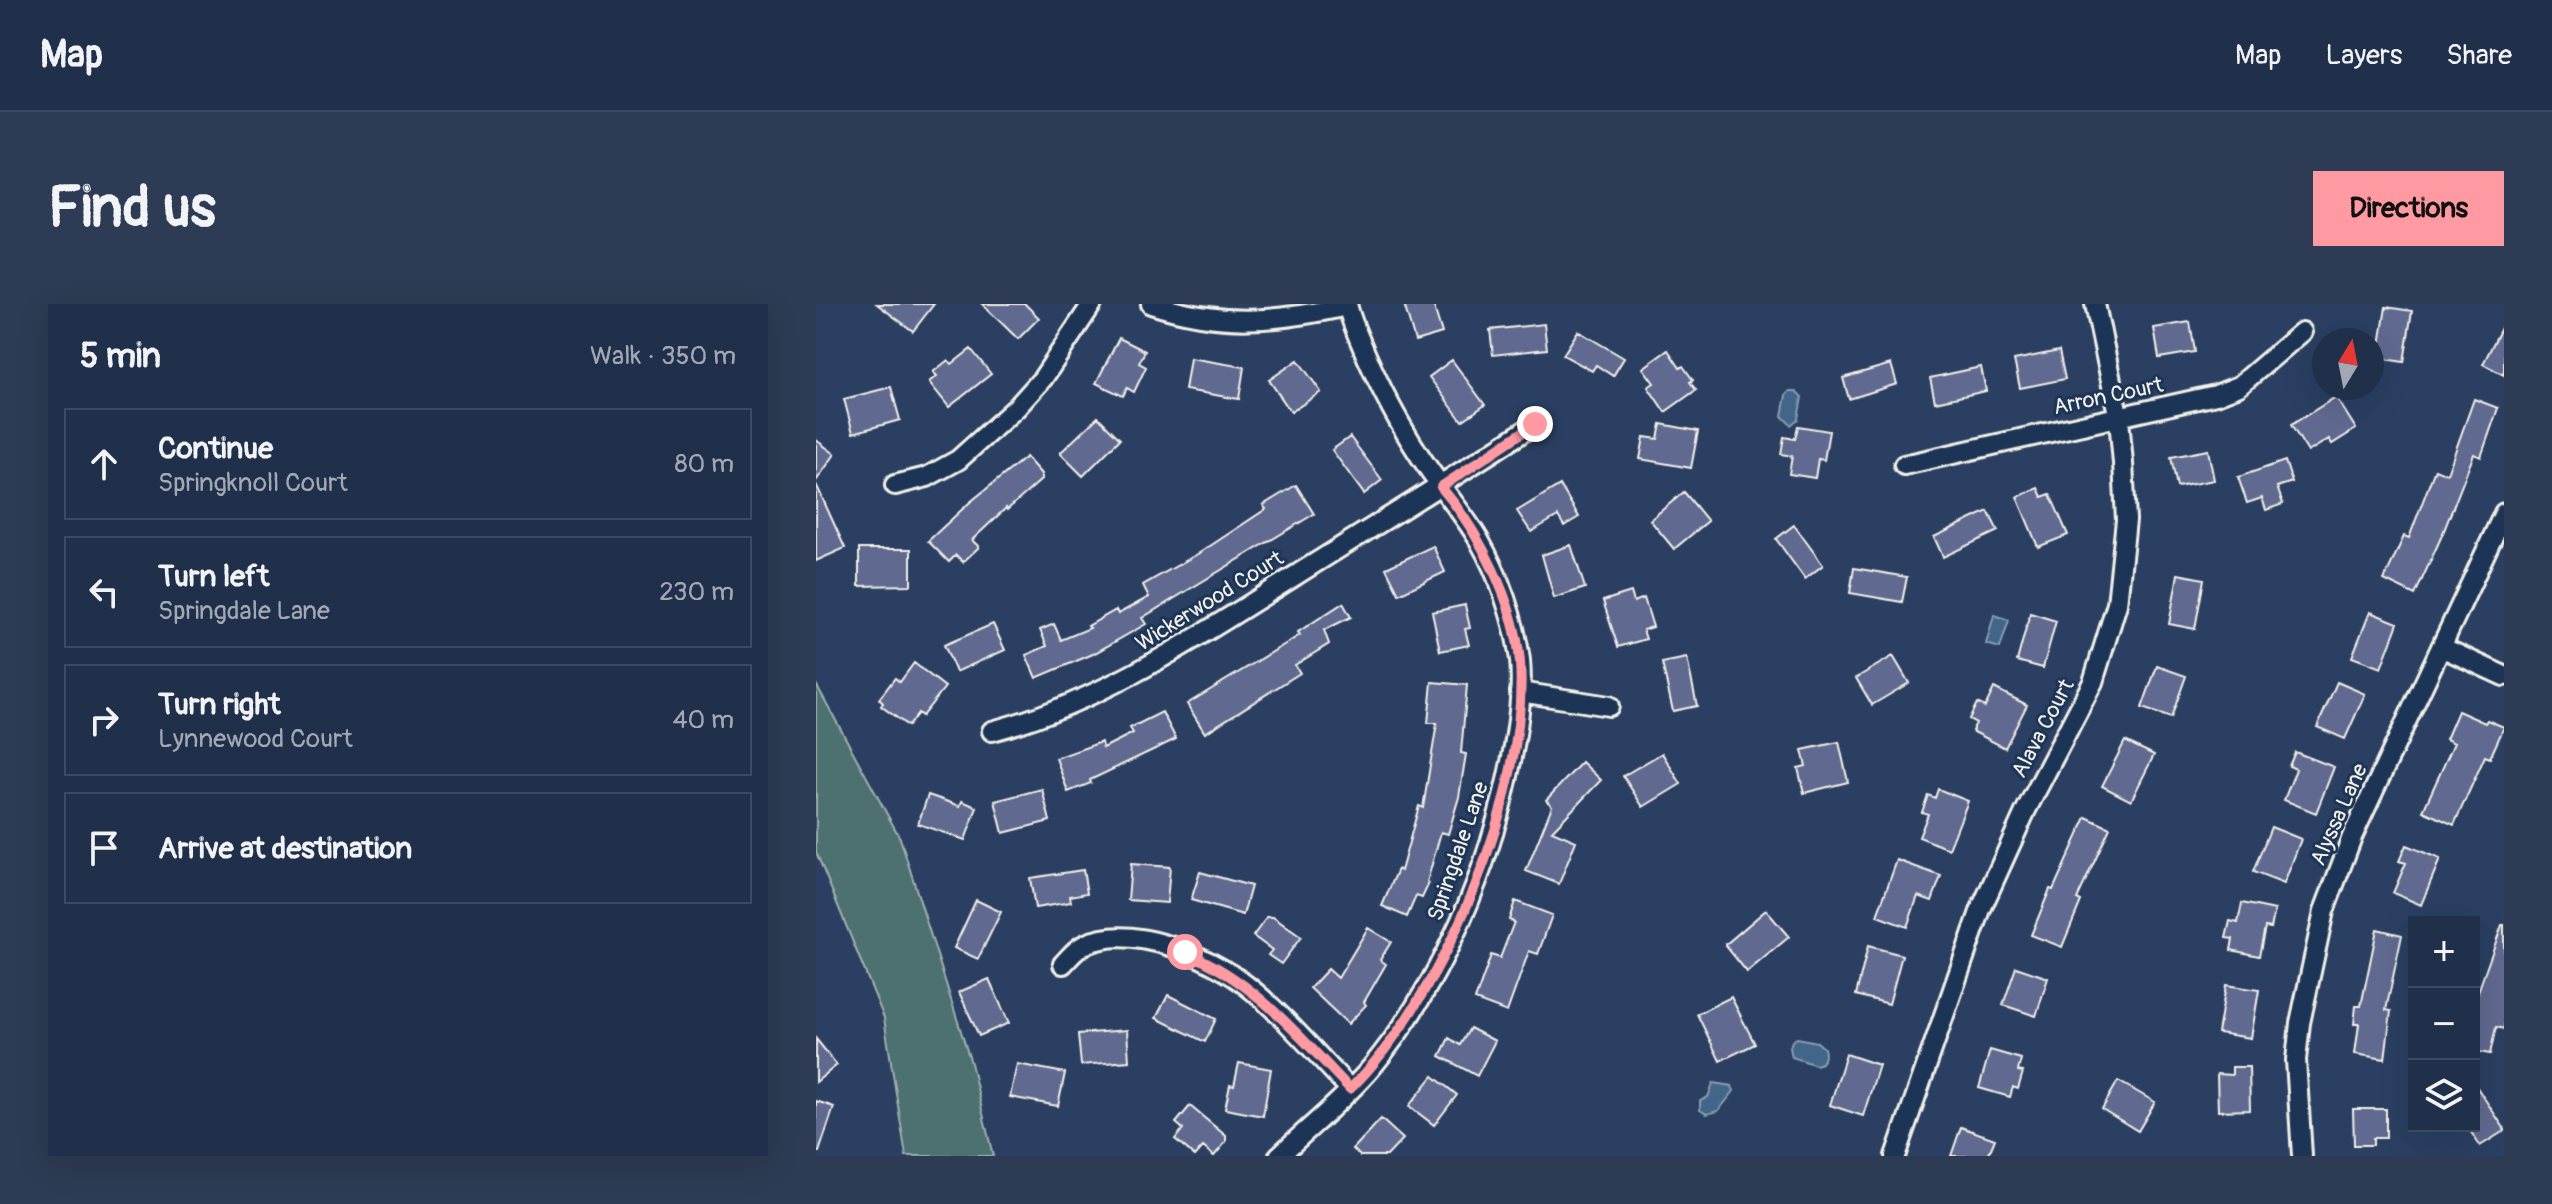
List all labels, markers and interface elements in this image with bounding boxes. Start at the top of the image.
text: Map [40,31,103,79]
text: Map [2235,38,2281,73]
text: Layers [2325,38,2402,73]
text: Share [2446,38,2512,73]
button: Directions [2313,171,2504,246]
text: Find us [48,174,216,243]
north arrow [2312,328,2384,400]
text: 5 min [80,335,161,378]
text: Walk · 350 m [590,340,736,372]
street label: Arron Court [2051,371,2166,421]
route end [1517,406,1553,442]
text: Continue [158,430,273,467]
icon: ahead [82,442,126,486]
text: 80 m [674,448,734,480]
text: Springknoll Court [158,467,348,499]
street label: Wickerwood Court [1130,544,1289,657]
text: Turn left [158,558,269,595]
icon: left [82,570,126,614]
text: 230 m [659,576,734,608]
text: Springdale Lane [158,595,330,627]
street label: Alava Court [2005,674,2081,783]
text: Turn right [158,686,281,723]
icon: right [82,698,126,742]
text: 40 m [672,704,734,736]
text: Lynnewood Court [158,723,353,755]
street label: Alyssa Lane [2304,759,2374,870]
street label: Springdale Lane [1421,778,1495,925]
icon: arrive [82,826,126,870]
text: Arrive at destination [158,830,412,867]
map controls [2408,916,2480,1132]
button: + [2408,916,2480,988]
route start [1167,934,1203,970]
button: − [2408,988,2480,1060]
button: layers [2408,1060,2480,1132]

